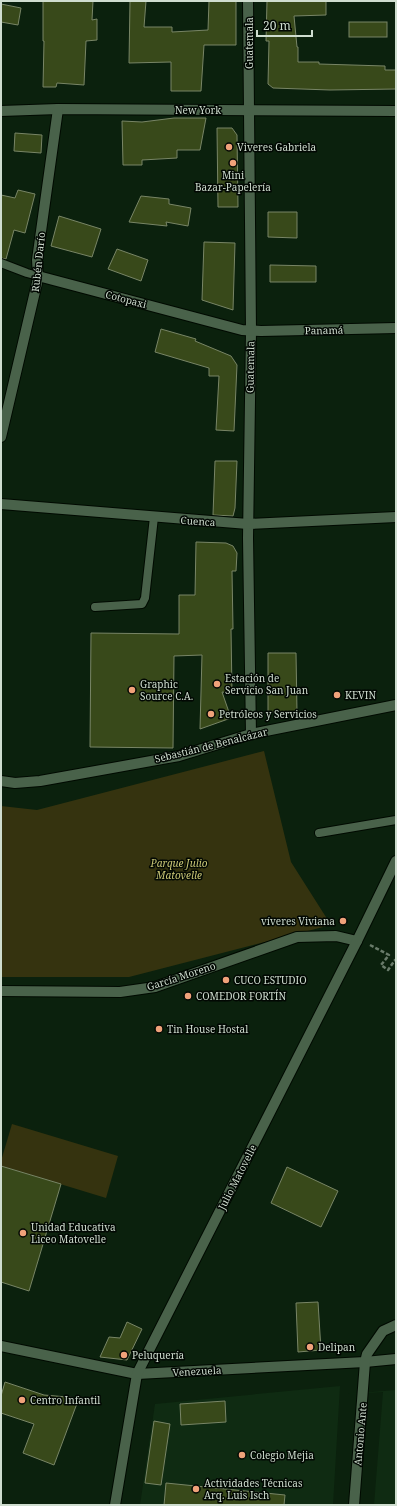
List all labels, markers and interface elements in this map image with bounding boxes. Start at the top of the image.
scale bar [257,12,312,38]
street label: Guatemala [242,17,256,69]
text: 20 m [263,17,291,34]
street label: New York [175,103,221,117]
place label: Viveres Gabriela [237,140,317,154]
marker: Viveres Gabriela [224,142,234,152]
marker: Mini Bazar-Papelería [228,158,238,168]
place label: Mini Bazar-Papelería [195,168,271,194]
street label: Rubén Darío [28,231,48,293]
street label: Cotopaxi [104,287,149,311]
street label: Panamá [304,323,344,337]
street label: Guatemala [243,341,257,393]
street label: Cuenca [180,513,216,529]
place label: Estación de Servicio San Juan [225,671,309,697]
place label: Graphic Source C.A. [140,677,193,703]
marker: Estación de Servicio San Juan [212,679,222,689]
marker: Graphic Source C.A. [127,685,137,695]
place label: KEVIN [345,688,376,702]
marker: KEVIN [332,690,342,700]
place label: Petróleos y Servicios [219,707,317,721]
marker: Petróleos y Servicios [206,709,216,719]
street label: Sebastián de Benalcázar [153,724,269,766]
park label: Parque Julio Matovelle [150,856,208,882]
place label: víveres Viviana [261,914,335,928]
marker: víveres Viviana [338,916,348,926]
street label: García Moreno [145,958,217,994]
place label: CUCO ESTUDIO [234,973,307,987]
marker: CUCO ESTUDIO [221,975,231,985]
place label: COMEDOR FORTÍN [196,989,286,1003]
marker: COMEDOR FORTÍN [183,991,193,1001]
place label: Tin House Hostal [167,1022,248,1036]
marker: Tin House Hostal [154,1024,164,1034]
street label: Julio Matovelle [214,1142,259,1213]
place label: Unidad Educativa Liceo Matovelle [31,1220,116,1246]
marker: Unidad Educativa Liceo Matovelle [18,1228,28,1238]
place label: Delipan [318,1340,356,1354]
marker: Delipan [305,1342,315,1352]
place label: Peluquería [132,1348,185,1362]
marker: Peluquería [119,1350,129,1360]
street label: Venezuela [172,1363,222,1379]
place label: Centro Infantil [30,1393,100,1407]
marker: Centro Infantil [17,1395,27,1405]
street label: Antonio Ante [350,1402,370,1466]
place label: Colegio Mejia [250,1448,314,1462]
marker: Colegio Mejia [237,1450,247,1460]
place label: Actividades Técnicas Arq. Luis Isch [204,1476,303,1502]
marker: Actividades Técnicas Arq. Luis Isch [191,1484,201,1494]

